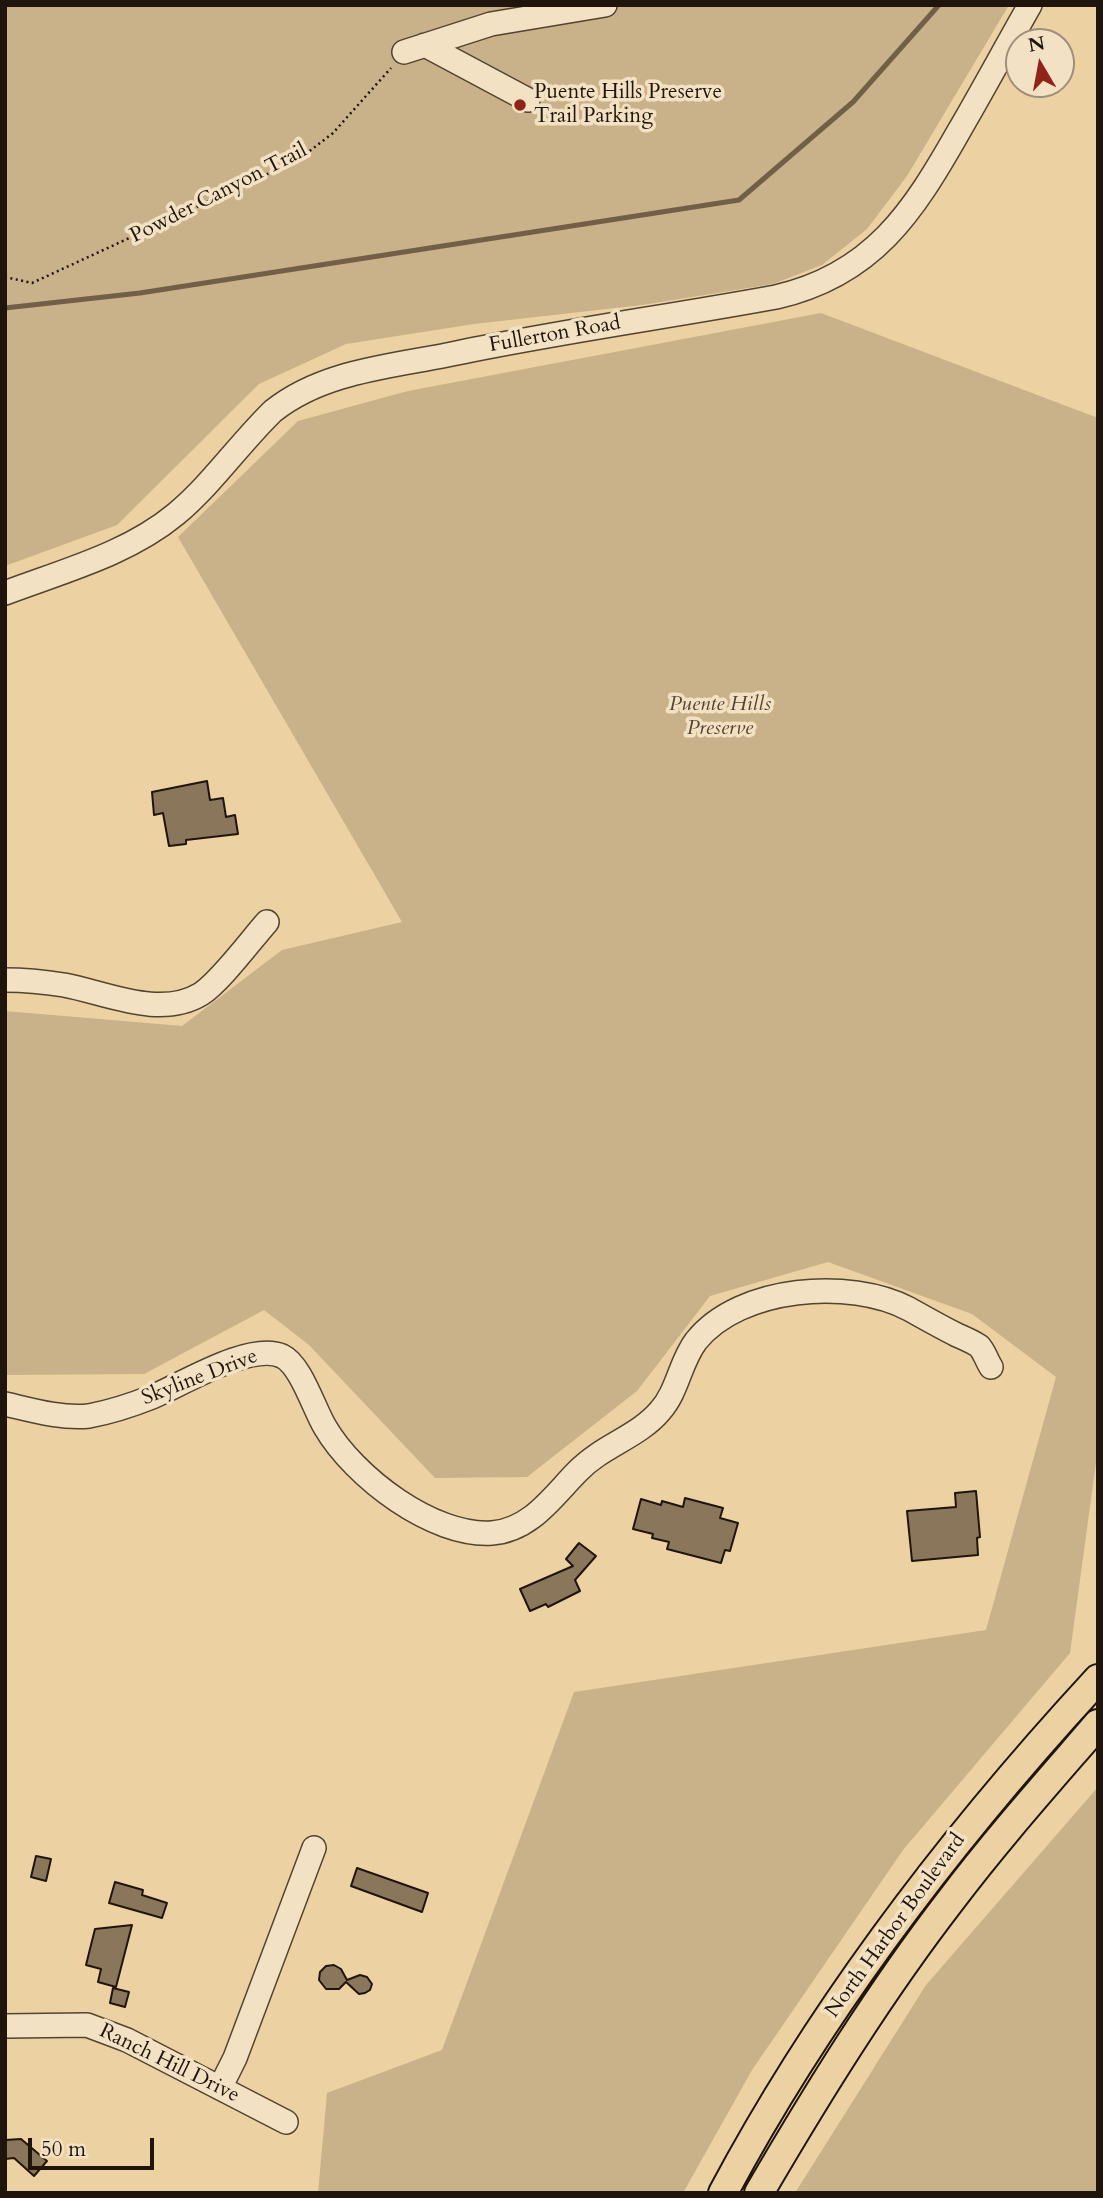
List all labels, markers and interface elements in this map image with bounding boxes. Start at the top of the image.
north arrow [1005,28,1075,98]
text: N [1026,30,1047,59]
place label: Puente Hills Preserve Trail Parking [534,80,722,130]
marker: Puente Hills Preserve Trail Parking [512,97,528,113]
street label: Powder Canyon Trail [126,138,312,250]
street label: Fullerton Road [487,311,623,359]
park label: Puente Hills Preserve [669,692,771,742]
street label: Skyline Drive [139,1344,261,1412]
street label: North Harbor Boulevard [821,1829,971,2023]
street label: Ranch Hill Drive [95,2019,243,2109]
scale bar [32,2124,158,2168]
text: 50 m [41,2135,86,2164]

